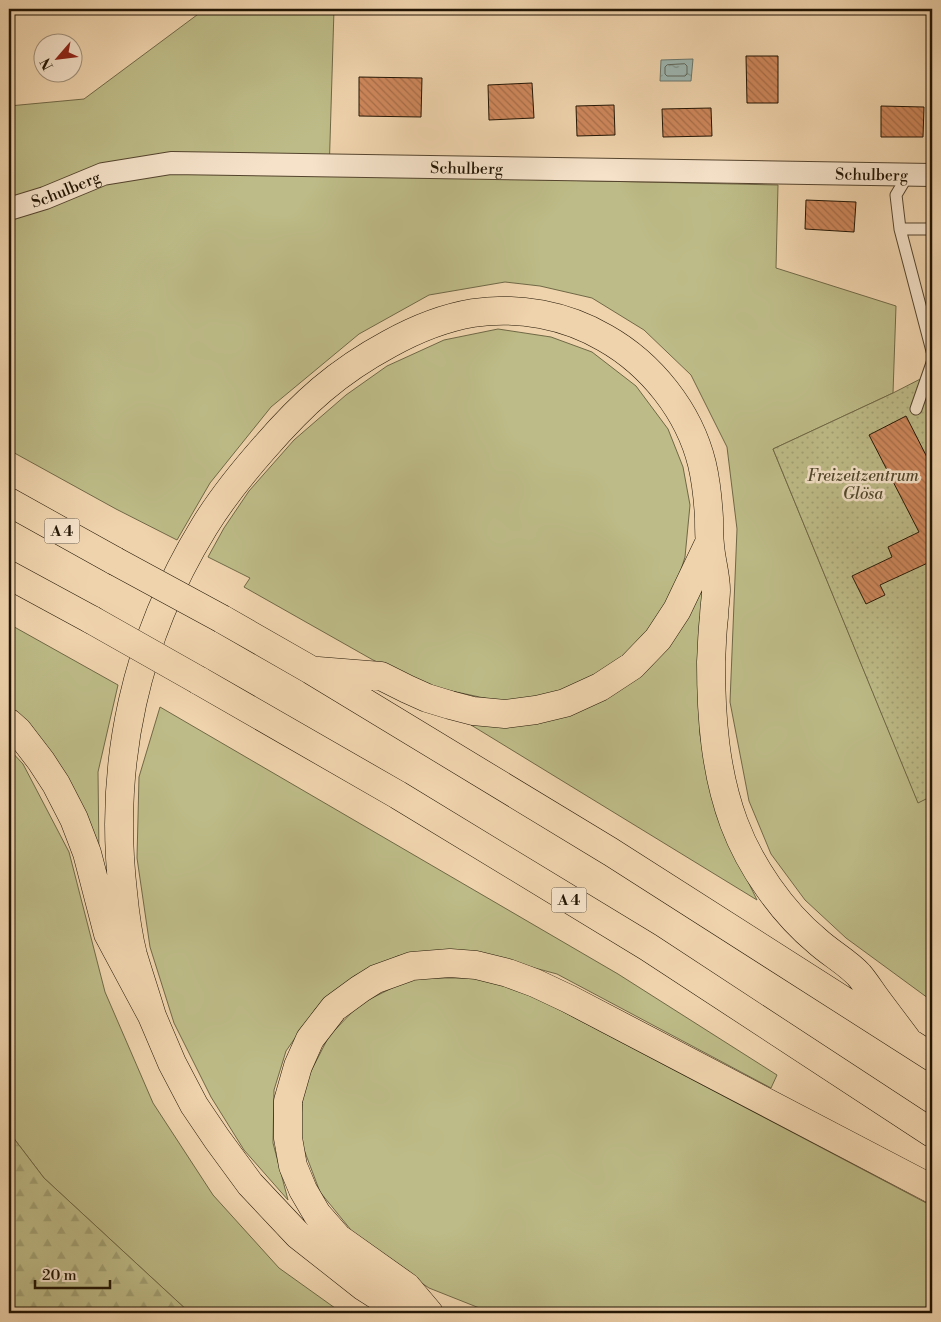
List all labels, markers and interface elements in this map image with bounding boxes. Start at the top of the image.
north arrow [32,32,82,82]
text: N [37,55,58,73]
street label: Schulberg [430,158,504,179]
street label: Schulberg [835,164,909,186]
street label: Schulberg [29,167,104,213]
park label: Freizeitzentrum Glösa [807,466,920,504]
road number: A 4 [44,518,80,544]
road number: A 4 [552,888,586,912]
scale bar [35,1257,110,1289]
text: 20 m [42,1266,77,1285]

